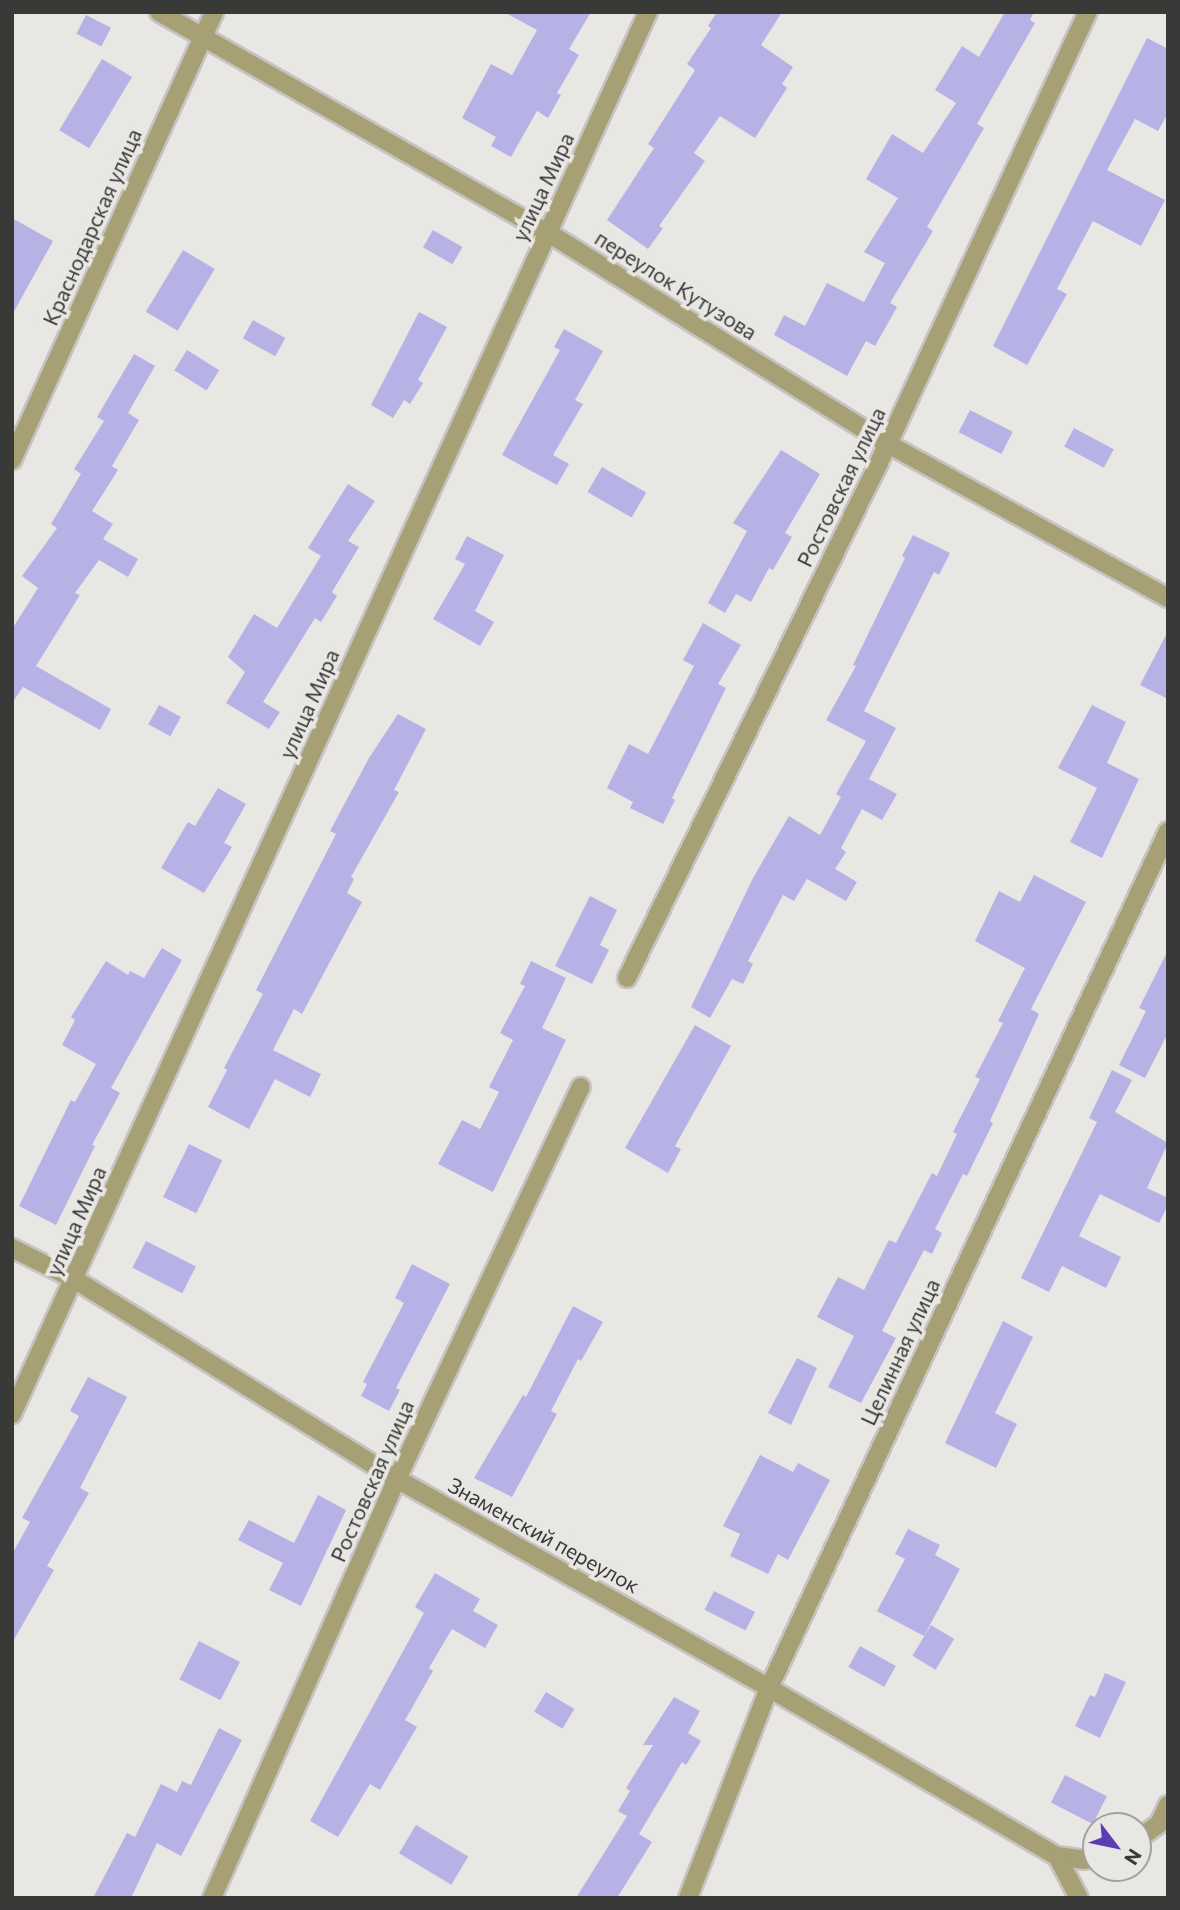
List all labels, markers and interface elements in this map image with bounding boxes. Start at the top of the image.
street label: Краснодарская улица [37,125,147,329]
street label: улица Мира [507,129,579,245]
street label: переулок Кутузова [590,225,762,345]
street label: Ростовская улица [792,403,890,571]
street label: улица Мира [274,646,344,762]
street label: улица Мира [41,1163,111,1279]
street label: Целинная улица [855,1275,945,1429]
street label: Ростовская улица [325,1396,419,1566]
street label: Знаменский переулок [444,1472,644,1598]
north arrow [1082,1812,1152,1882]
text: N [1120,1845,1147,1869]

